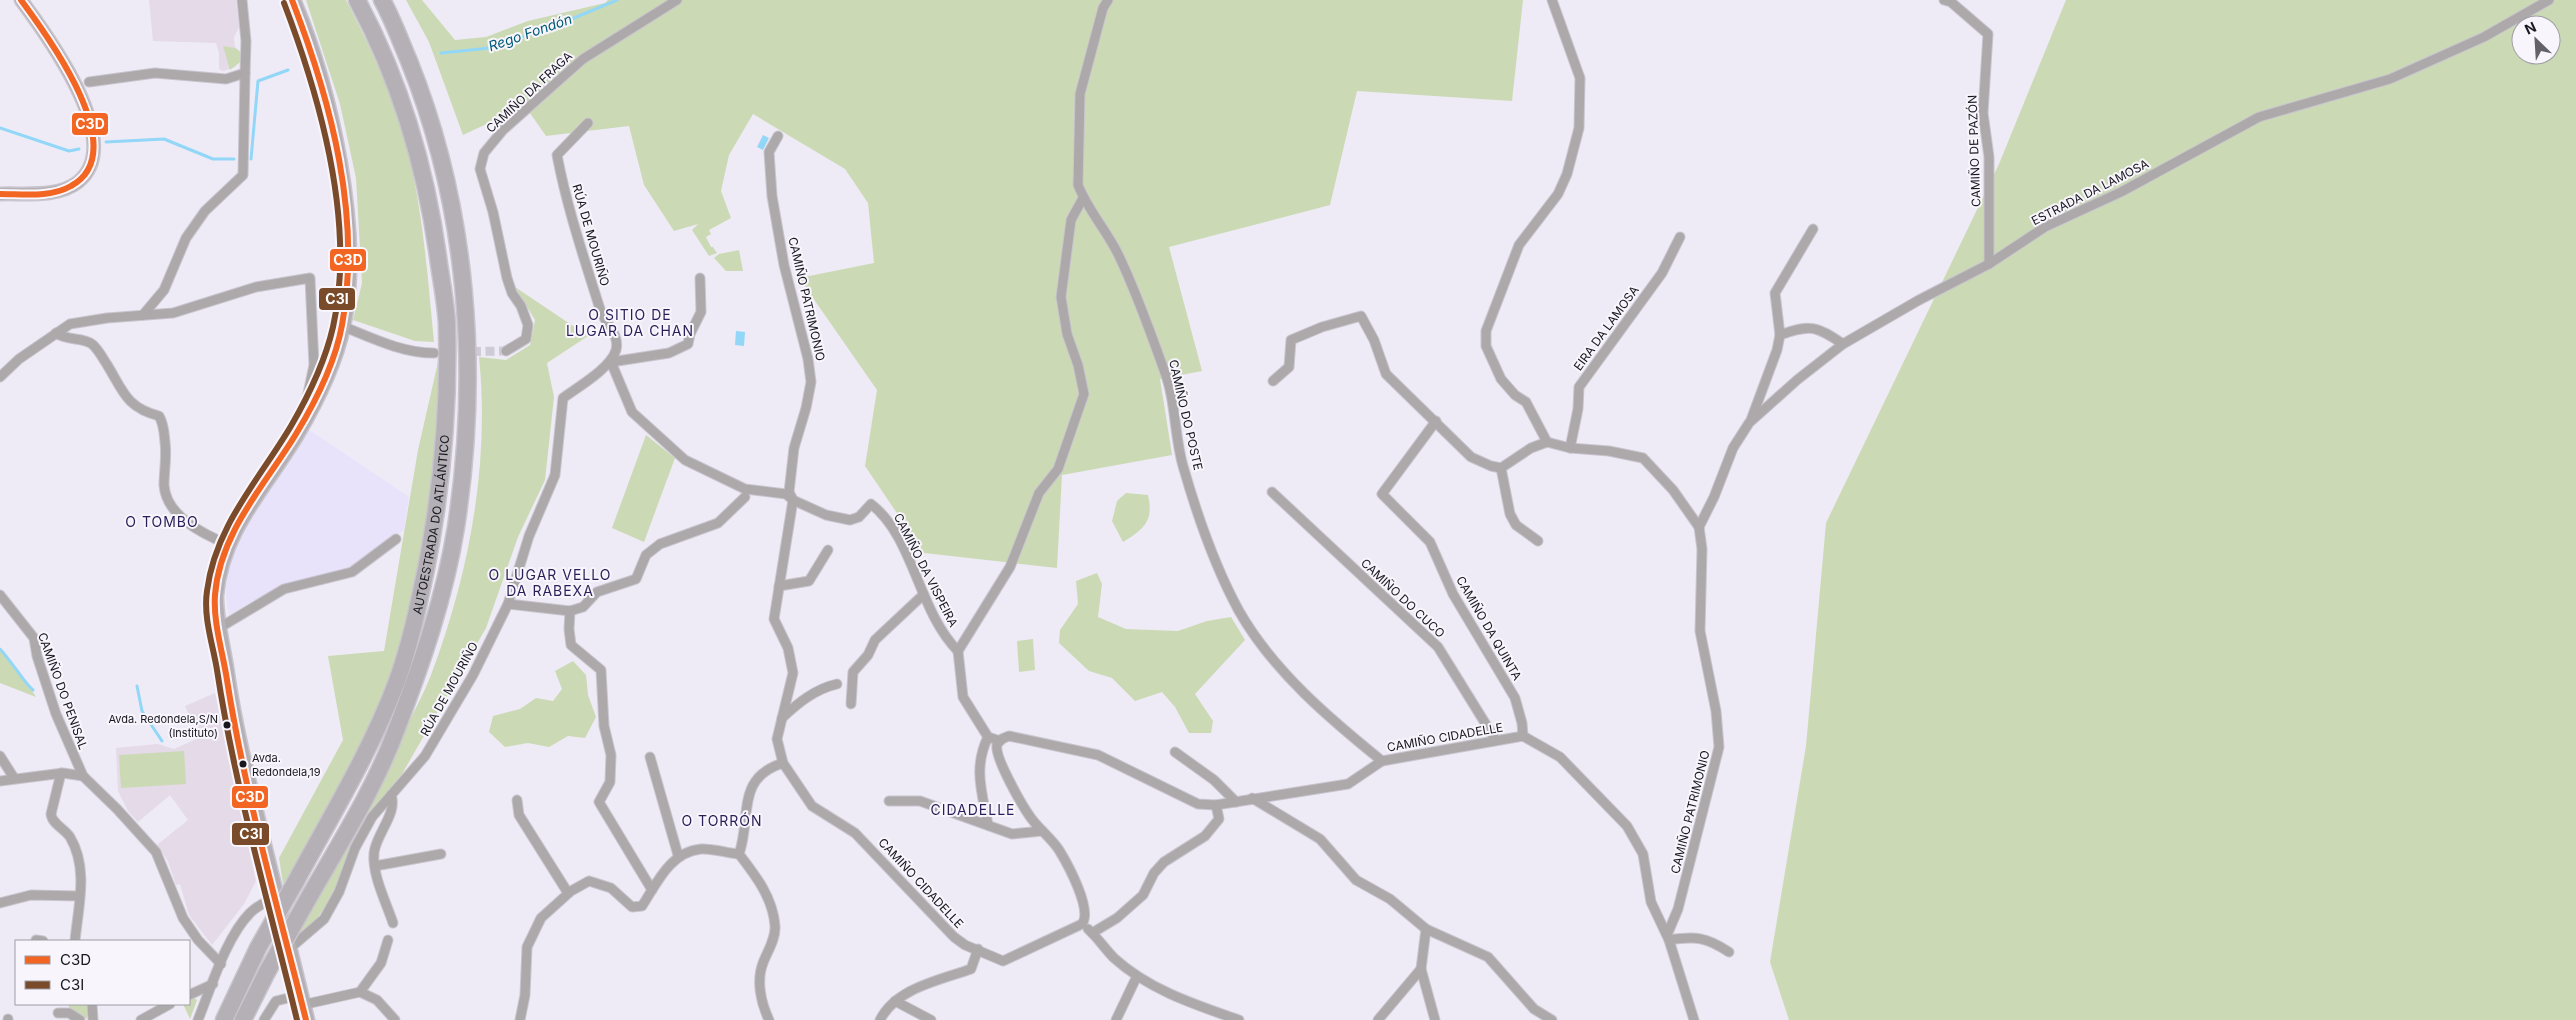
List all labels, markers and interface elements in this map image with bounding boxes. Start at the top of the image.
water label: Rego Fondón [486,10,574,54]
north arrow [2511,15,2561,65]
text: N [2522,18,2539,38]
street label: CAMIÑO DA FRAGA [483,48,575,136]
street label: CAMIÑO DE PAZÓN [1965,95,1983,207]
line badge: C3D [71,112,109,136]
text: C3D [75,115,105,132]
street label: ESTRADA DA LAMOSA [2029,156,2151,228]
street label: RÚA DE MOURIÑO [569,182,613,288]
street label: CAMIÑO PATRIMONIO [785,236,829,362]
line badge: C3D [329,248,367,272]
text: C3D [333,251,363,268]
street label: EIRA DA LAMOSA [1570,283,1642,373]
line badge: C3I [318,287,356,311]
text: C3I [325,290,349,307]
district label: O SITIO DE LUGAR DA CHAN [566,306,694,339]
street label: CAMIÑO DO POSTE [1166,358,1206,472]
street label: AUTOESTRADA DO ATLÁNTICO [409,434,452,615]
street label: CAMIÑO DA VISPEIRA [891,511,961,629]
district label: O TOMBO [125,513,199,530]
street label: CAMIÑO DO CUCO [1358,555,1448,641]
district label: O LUGAR VELLO DA RABEXA [489,566,611,599]
street label: CAMIÑO DA QUINTA [1453,573,1525,683]
street label: CAMIÑO DO PENISAL [35,630,91,752]
street label: RÚA DE MOURIÑO [417,639,481,739]
place label: Avda. Redondela,S/N (Instituto) [108,712,218,740]
street label: CAMIÑO CIDADELLE [1386,719,1504,755]
marker: Avda. Redondela,S/N (Instituto) [222,720,232,730]
street label: CAMIÑO PATRIMONIO [1667,749,1713,875]
place label: Avda. Redondela,19 [252,751,321,779]
marker: Avda. Redondela,19 [238,759,248,769]
line badge: C3D [231,785,269,809]
text: C3D [235,788,265,805]
district label: CIDADELLE [930,801,1016,818]
district label: O TORRÓN [681,812,763,829]
line badge: C3I [231,822,270,846]
text: C3I [239,825,263,842]
street label: CAMIÑO CIDADELLE [875,835,967,931]
legend [15,940,190,1005]
text: C3D [60,950,91,969]
text: C3I [60,975,84,994]

